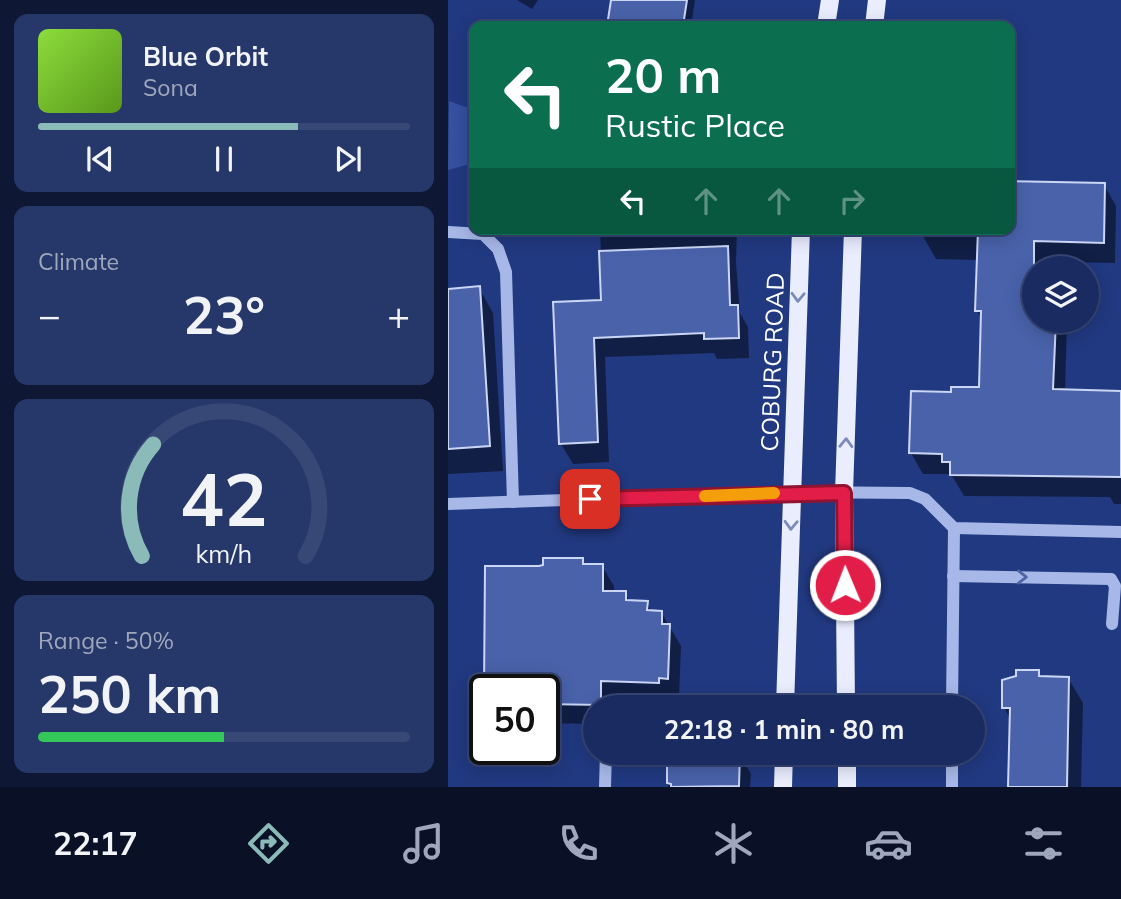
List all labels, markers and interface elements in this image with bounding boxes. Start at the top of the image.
text: Blue Orbit [143,40,268,73]
text: 20 m [605,44,721,105]
icon: left [490,49,581,140]
text: Sona [143,73,198,102]
text: Rustic Place [605,105,785,145]
icon: previous [81,140,119,178]
icon: pause [205,140,243,178]
icon: next [329,140,367,178]
icon: left [614,182,652,220]
icon: ahead [687,182,725,220]
icon: ahead [760,182,798,220]
icon: right [833,182,871,220]
text: Climate [38,247,119,276]
map controls [1022,256,1099,333]
button: layers [1022,256,1099,333]
street label: COBURG ROAD [754,272,790,452]
text: 23° [183,282,265,347]
text: − [38,291,61,339]
text: + [387,291,410,339]
one-way arrow [790,292,805,303]
one-way arrow [838,437,853,448]
text: 42 [180,453,268,544]
pin [560,469,620,529]
icon: arrive [571,480,609,518]
one-way arrow [783,520,799,531]
text: km/h [196,537,252,568]
position arrow [808,548,882,622]
one-way arrow [1017,569,1027,585]
text: Range · 50% [38,626,174,655]
text: 250 km [38,661,221,726]
speed limit sign: 50 [469,674,560,765]
text: 22:18 · 1 min · 80 m [664,713,904,746]
icon: directions [244,819,293,868]
icon: music [399,819,448,868]
icon: phone [554,819,603,868]
icon: climate [709,819,758,868]
icon: car [864,819,913,868]
icon: filters [1019,819,1068,868]
text: 22:17 [53,823,138,863]

